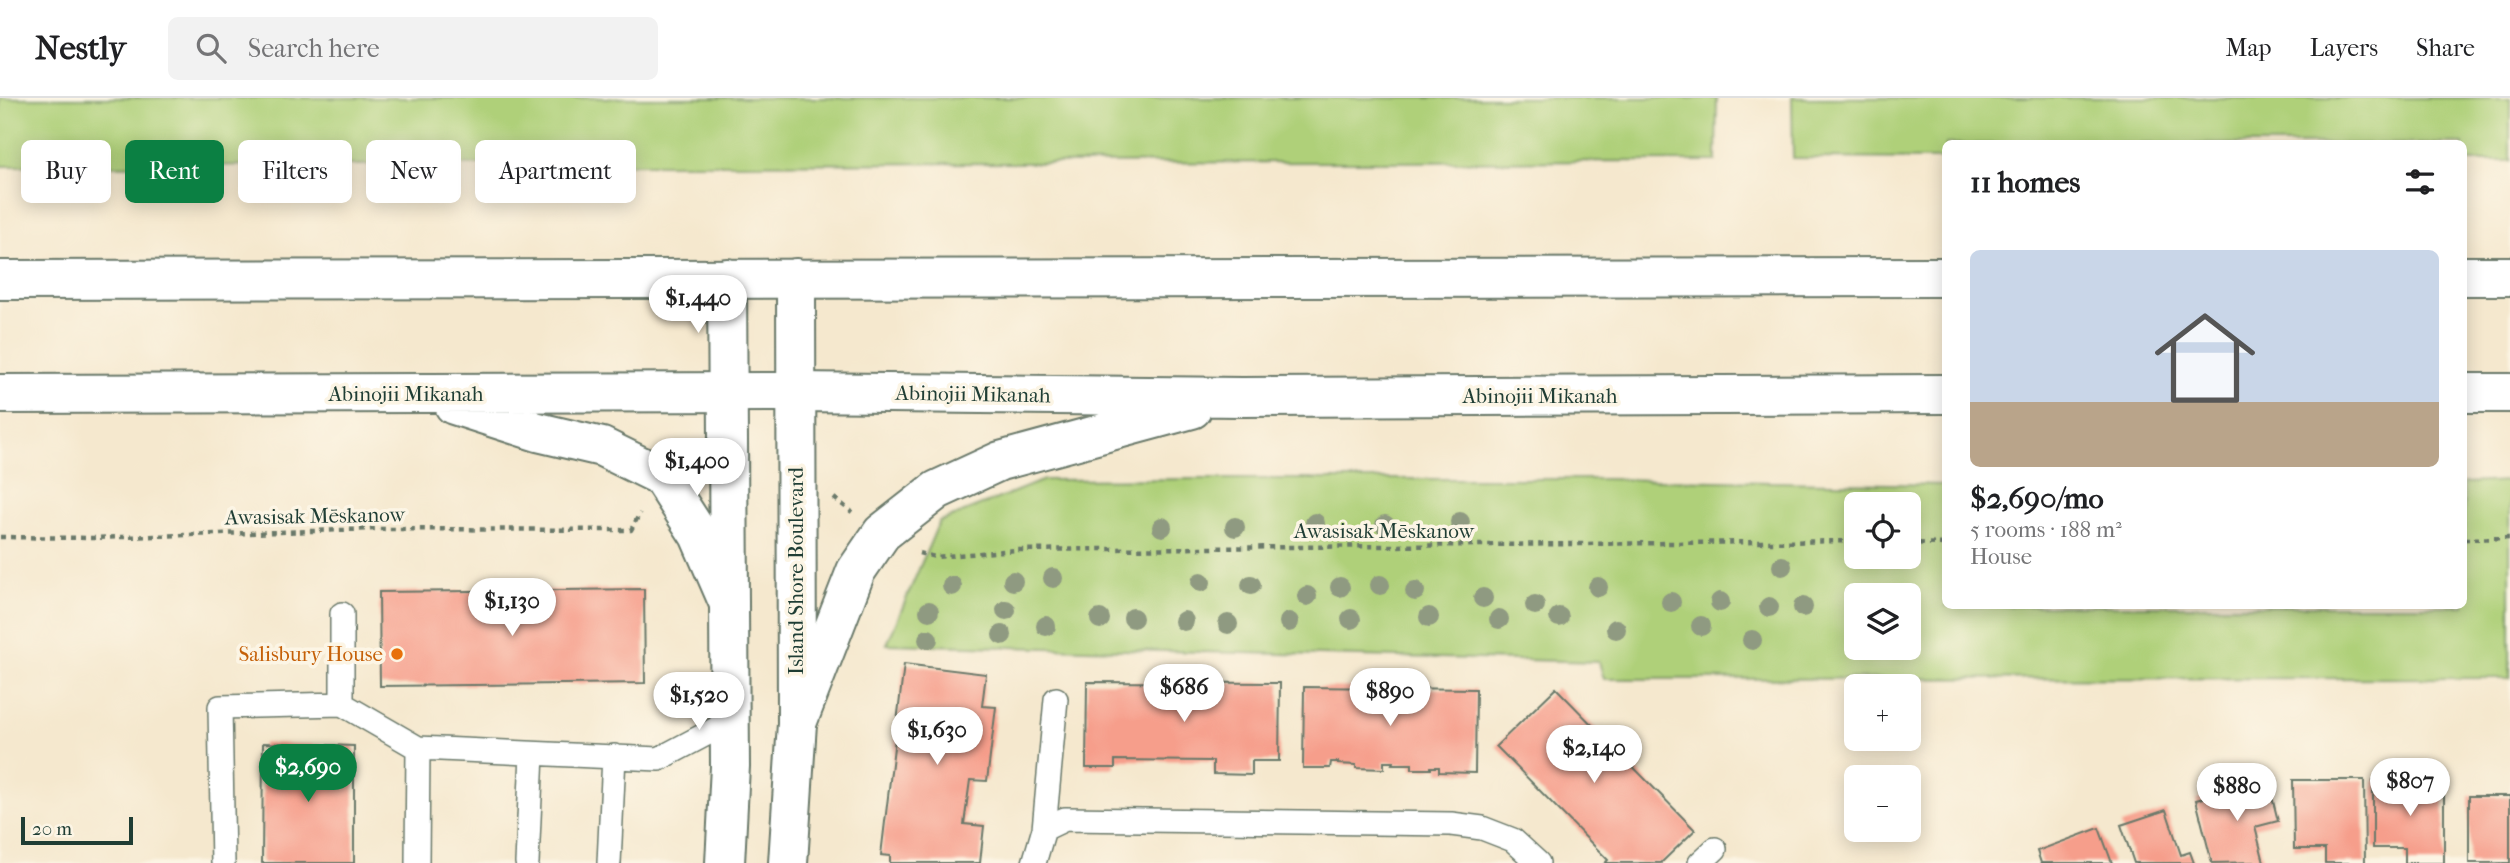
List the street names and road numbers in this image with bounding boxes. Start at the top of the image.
street label: Abinojii Mikanah [894,381,1051,407]
street label: Abinojii Mikanah [327,382,484,406]
street label: Abinojii Mikanah [1461,384,1618,408]
street label: Island Shore Boulevard [784,466,808,675]
street label: Awasisak Mēskanow [224,502,407,530]
street label: Awasisak Mēskanow [1293,519,1475,543]

